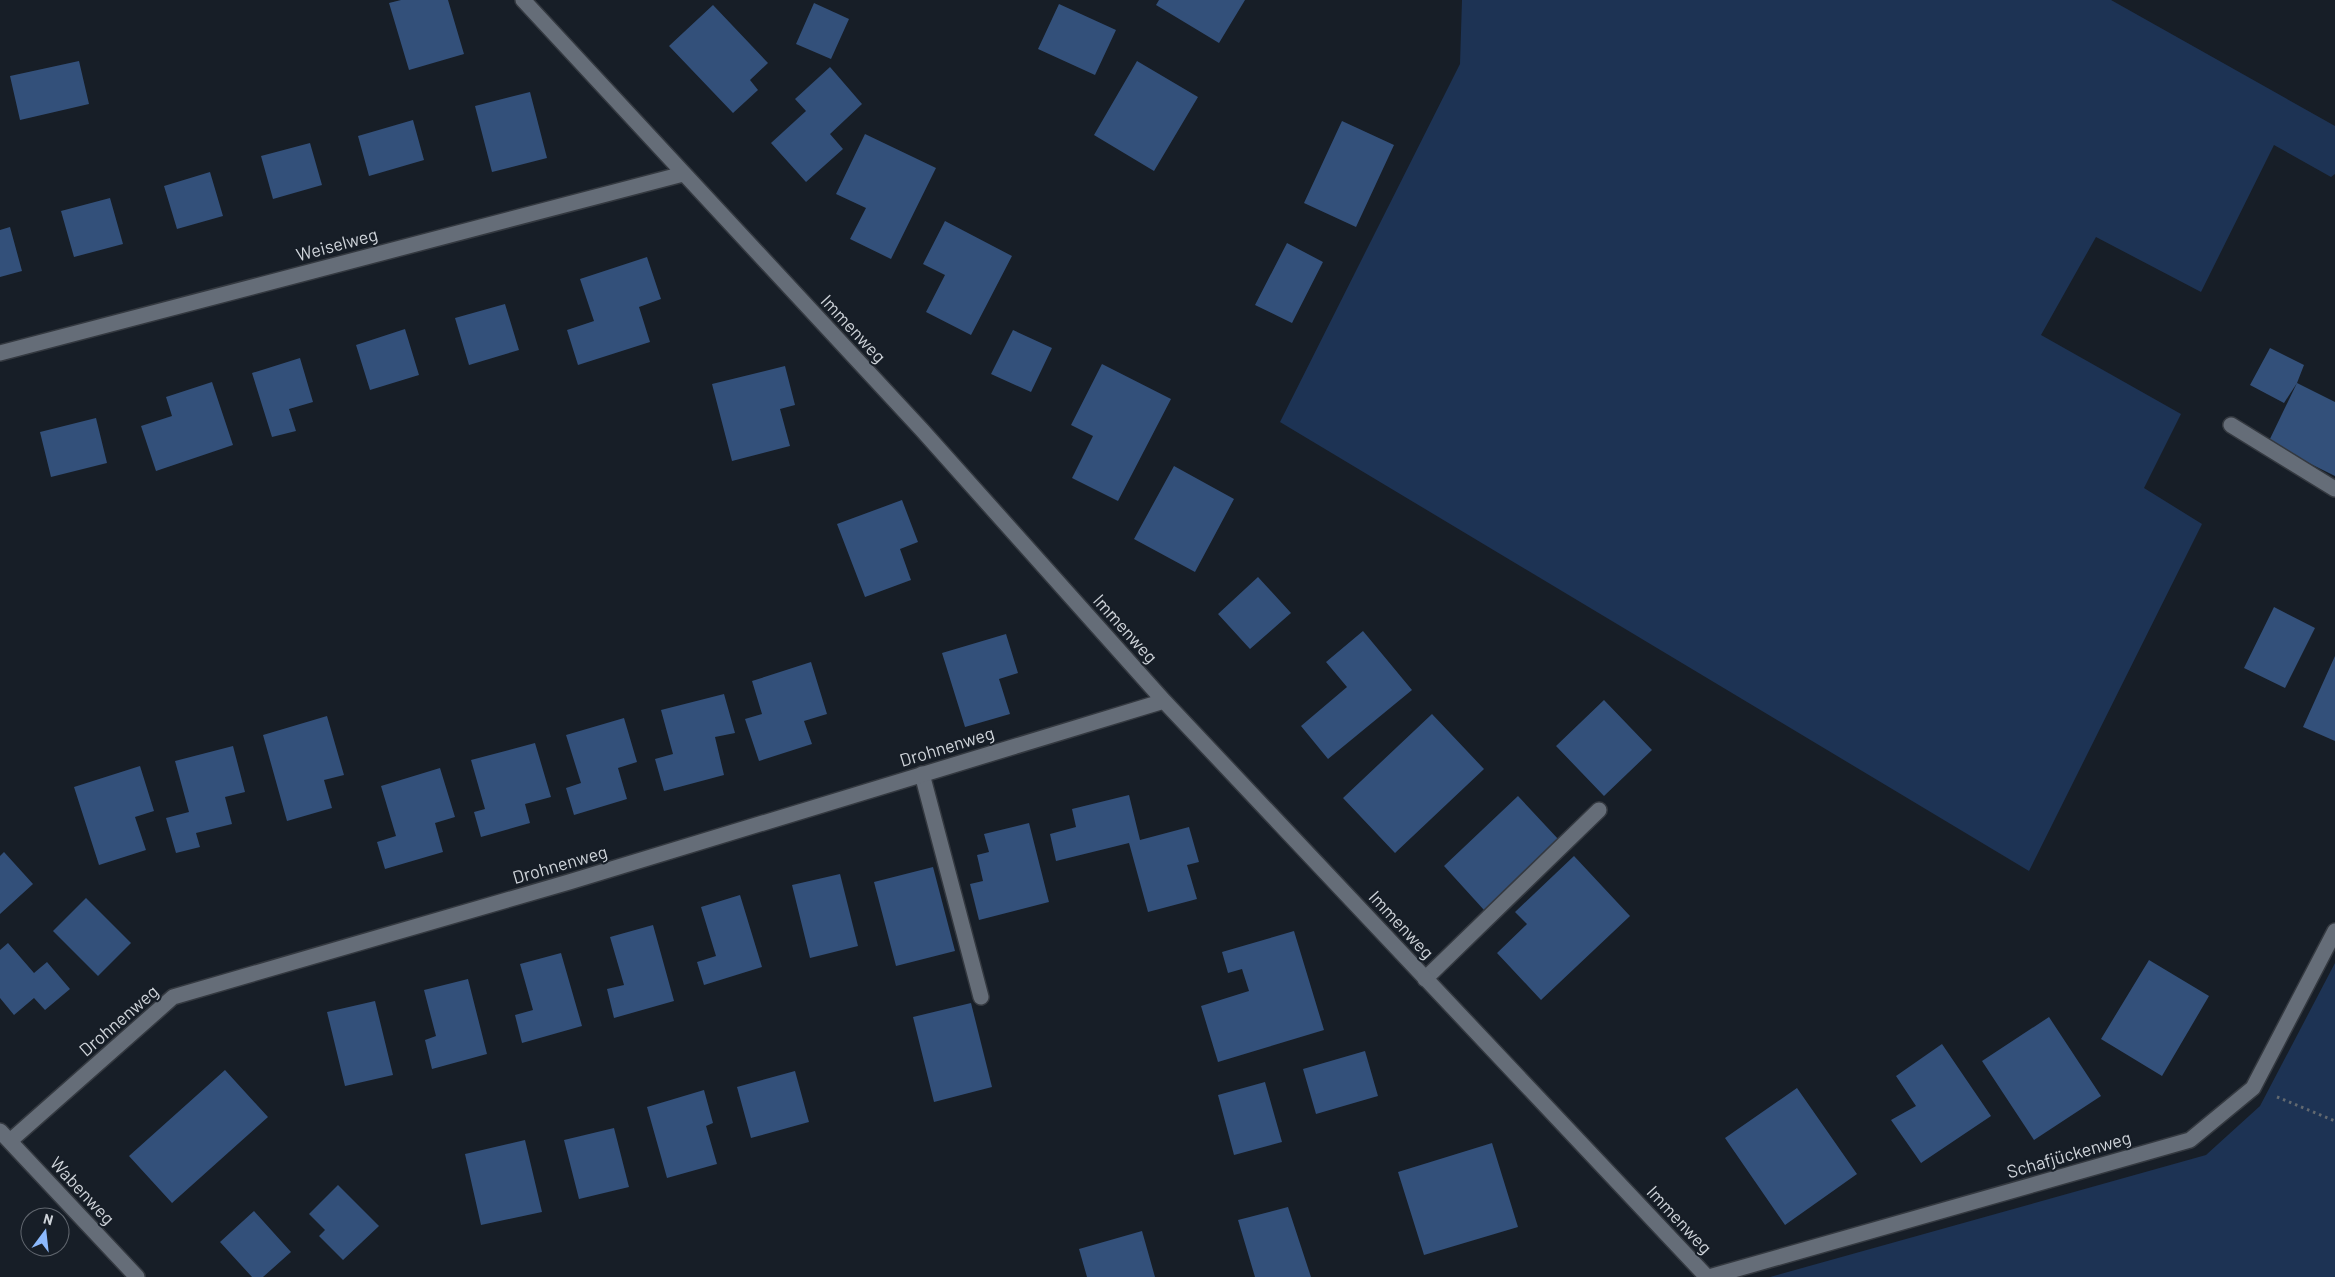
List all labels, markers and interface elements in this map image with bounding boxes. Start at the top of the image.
street label: Weiselweg [294,223,380,265]
street label: Immenweg [817,290,891,367]
street label: Immenweg [1089,589,1162,667]
street label: Drohnenweg [897,721,997,771]
street label: Drohnenweg [510,840,610,888]
street label: Immenweg [1365,886,1439,963]
street label: Drohnenweg [74,980,162,1061]
street label: Schafjückenweg [2004,1126,2133,1182]
street label: Wabenweg [46,1152,120,1229]
street label: Immenweg [1643,1181,1717,1258]
north arrow [20,1207,70,1257]
text: N [42,1210,55,1228]

